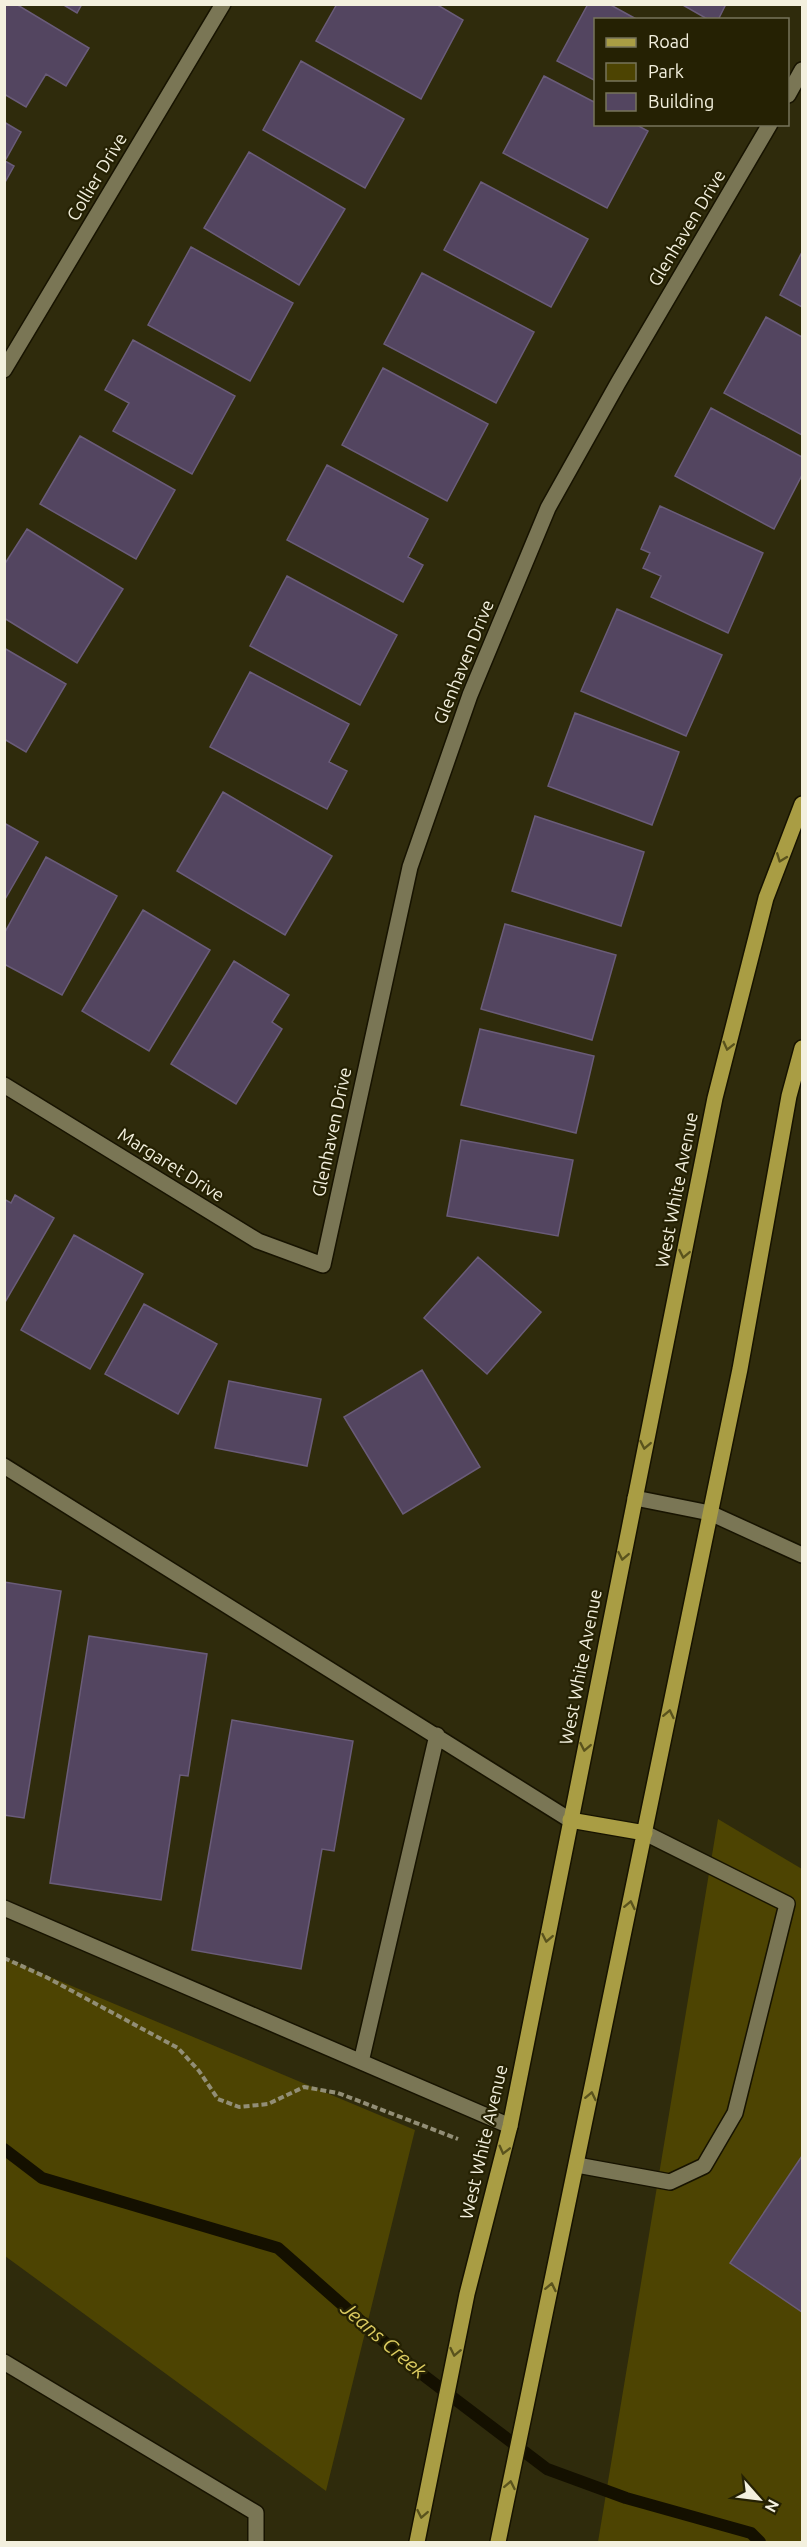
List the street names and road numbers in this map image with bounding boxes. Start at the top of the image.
street label: Collier Drive [62,129,130,224]
street label: Glenhaven Drive [644,166,729,289]
street label: Glenhaven Drive [429,597,497,727]
street label: Glenhaven Drive [308,1065,355,1198]
street label: West White Avenue [651,1110,701,1269]
street label: Margaret Drive [115,1123,228,1205]
street label: West White Avenue [555,1587,605,1746]
street label: West White Avenue [455,2062,511,2221]

